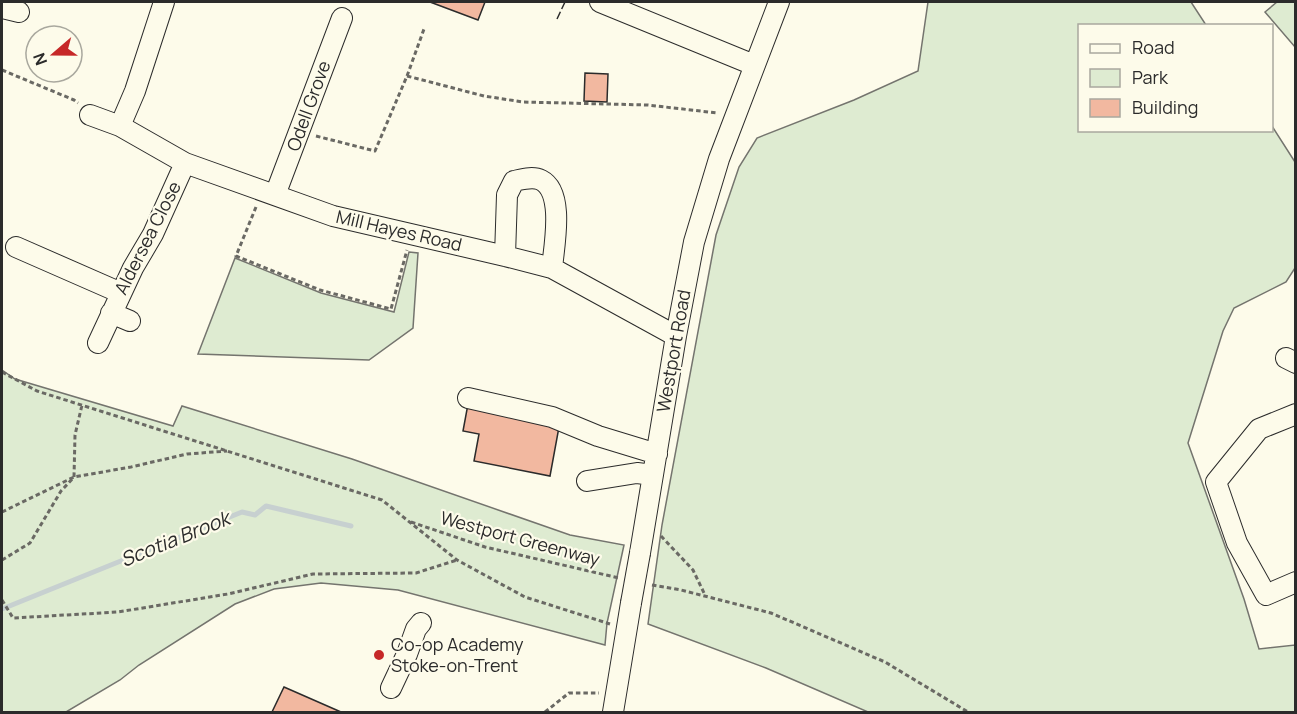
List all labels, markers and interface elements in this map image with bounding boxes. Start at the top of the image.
north arrow [24,24,84,84]
legend [1078,24,1273,132]
text: Road [1132,35,1175,59]
text: N [28,50,52,68]
street label: Odell Grove [281,57,336,154]
text: Park [1132,65,1169,89]
text: Building [1132,95,1198,119]
street label: Aldersea Close [108,177,186,298]
street label: Mill Hayes Road [334,204,465,256]
street label: Westport Road [650,288,696,414]
water label: Scotia Brook [116,503,236,573]
street label: Westport Greenway [438,505,603,571]
place label: Co-op Academy Stoke-on-Trent [391,632,524,677]
marker: Co-op Academy Stoke-on-Trent [372,648,386,662]

